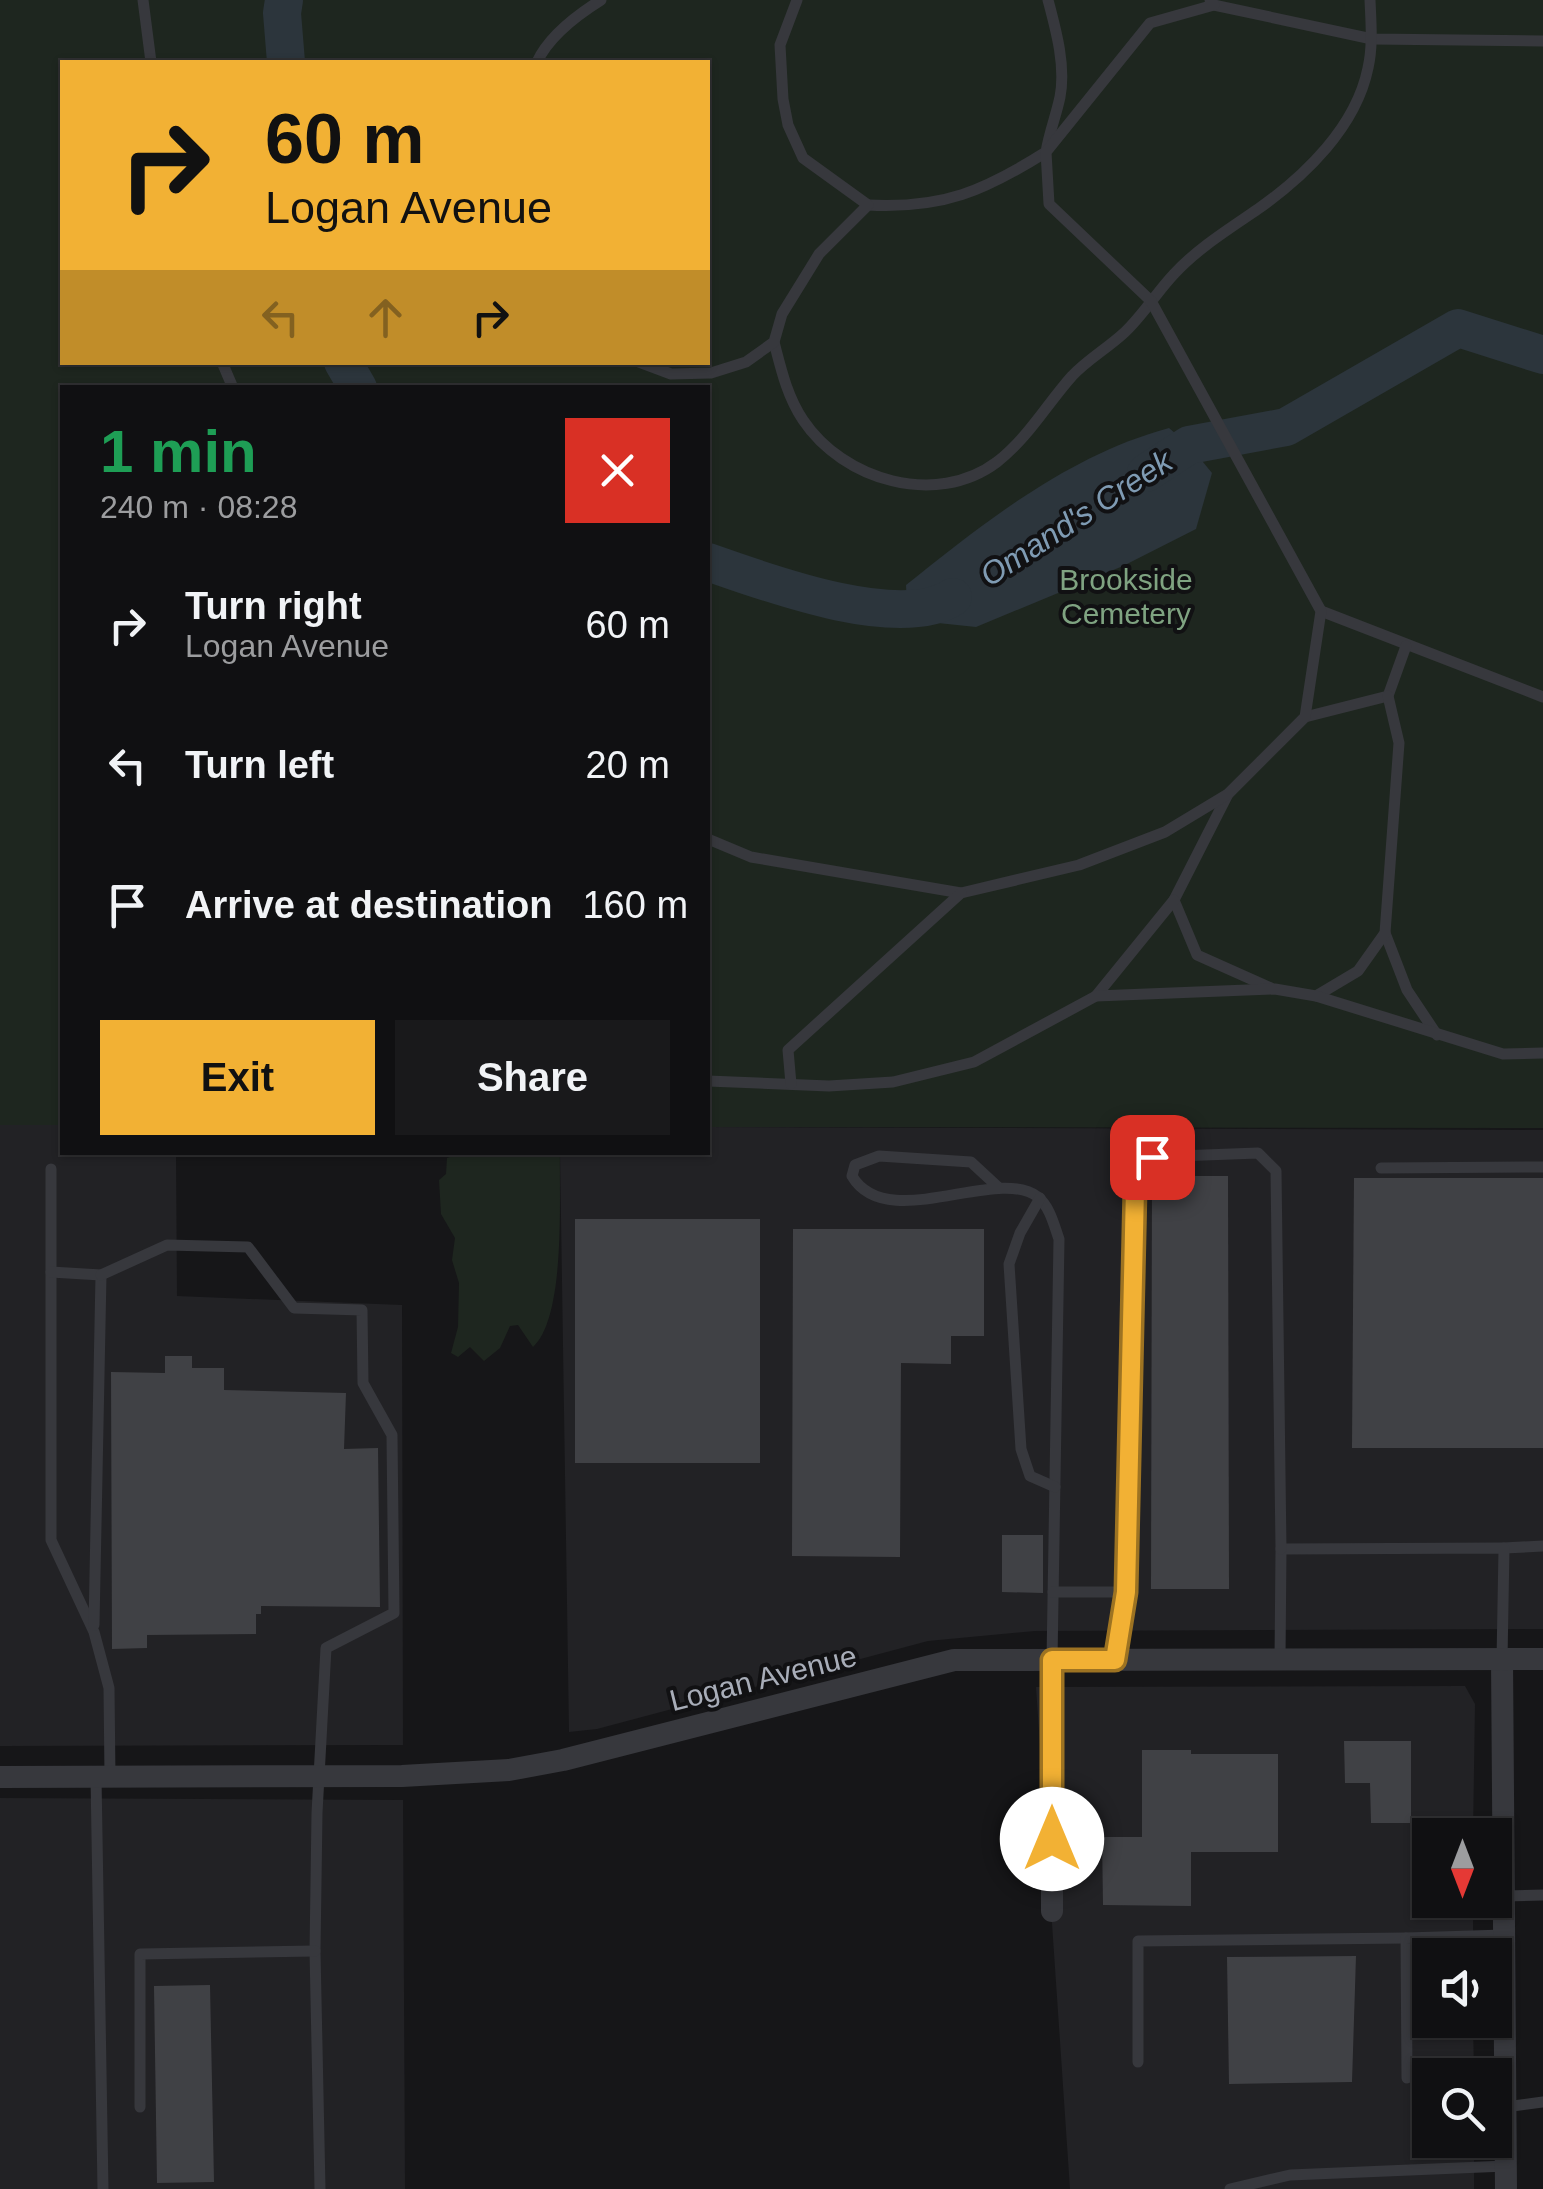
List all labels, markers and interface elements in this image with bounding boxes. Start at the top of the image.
icon: right [100,100,230,230]
text: 60 m [265,100,425,178]
text: Logan Avenue [265,182,552,233]
icon: left [253,290,308,345]
icon: ahead [358,290,413,345]
icon: right [463,290,518,345]
text: 1 min [100,418,257,485]
button: close [565,418,670,523]
water label: Omand's Creek [973,442,1180,593]
text: 240 m · 08:28 [100,489,297,525]
park label: Brookside Cemetery [1059,563,1193,630]
text: Turn right [185,585,362,627]
icon: right [100,598,155,653]
text: 60 m [586,604,670,646]
text: Logan Avenue [185,628,389,664]
icon: left [100,738,155,793]
text: Turn left [185,744,334,786]
text: 20 m [586,744,670,786]
icon: arrive [100,878,155,933]
text: Arrive at destination [185,884,552,926]
text: 160 m [582,884,688,926]
button: Exit [100,1020,375,1135]
button: Share [395,1020,670,1135]
pin [1110,1115,1195,1200]
icon: arrive [1125,1130,1180,1185]
street label: Logan Avenue [666,1639,860,1717]
position arrow [1000,1787,1104,1891]
north arrow [1412,1818,1512,1918]
map controls [1412,1818,1512,2158]
button: sound [1412,1938,1512,2038]
button: search [1412,2058,1512,2158]

